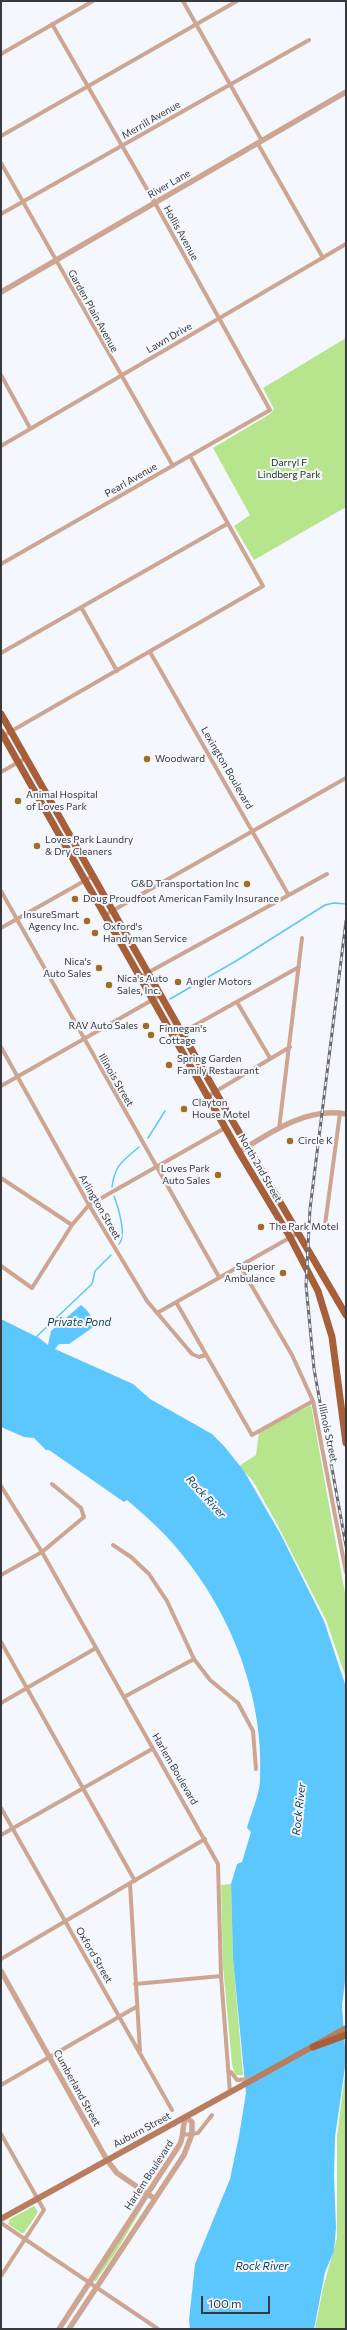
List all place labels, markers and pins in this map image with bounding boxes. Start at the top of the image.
place label: Woodward [155,753,205,765]
marker: Woodward [142,754,152,764]
place label: Animal Hospital of Loves Park [26,789,98,812]
marker: Animal Hospital of Loves Park [13,796,23,806]
place label: Loves Park Laundry & Dry Cleaners [45,834,133,858]
marker: Loves Park Laundry & Dry Cleaners [32,841,42,851]
place label: G&D Transportation Inc [131,878,239,890]
marker: G&D Transportation Inc [242,879,252,889]
place label: Doug Proudfoot American Family Insurance [83,893,279,905]
marker: Doug Proudfoot American Family Insurance [70,894,80,904]
place label: InsureSmart Agency Inc. [23,909,79,932]
marker: InsureSmart Agency Inc. [82,916,92,926]
place label: Oxford's Handyman Service [103,921,187,944]
marker: Oxford's Handyman Service [90,928,100,938]
place label: Nica's Auto Sales [43,956,91,980]
marker: Nica's Auto Sales [94,963,104,973]
place label: Nica's Auto Sales, Inc. [117,973,168,996]
place label: Angler Motors [186,976,252,988]
marker: Angler Motors [173,977,183,987]
marker: Nica's Auto Sales, Inc. [104,980,114,990]
place label: RAV Auto Sales [69,1020,138,1032]
marker: RAV Auto Sales [141,1021,151,1031]
place label: Finnegan's Cottage [159,1023,207,1046]
marker: Finnegan's Cottage [146,1030,156,1040]
place label: Spring Garden Family Restaurant [177,1053,259,1076]
marker: Spring Garden Family Restaurant [164,1060,174,1070]
place label: Clayton House Motel [192,1097,250,1120]
marker: Clayton House Motel [179,1104,189,1114]
place label: Circle K [298,1135,333,1147]
marker: Circle K [285,1136,295,1146]
place label: Loves Park Auto Sales [161,1163,210,1186]
marker: Loves Park Auto Sales [213,1170,223,1180]
place label: The Park Motel [269,1221,338,1233]
marker: The Park Motel [256,1222,266,1232]
place label: Superior Ambulance [224,1261,275,1284]
marker: Superior Ambulance [278,1268,288,1278]

